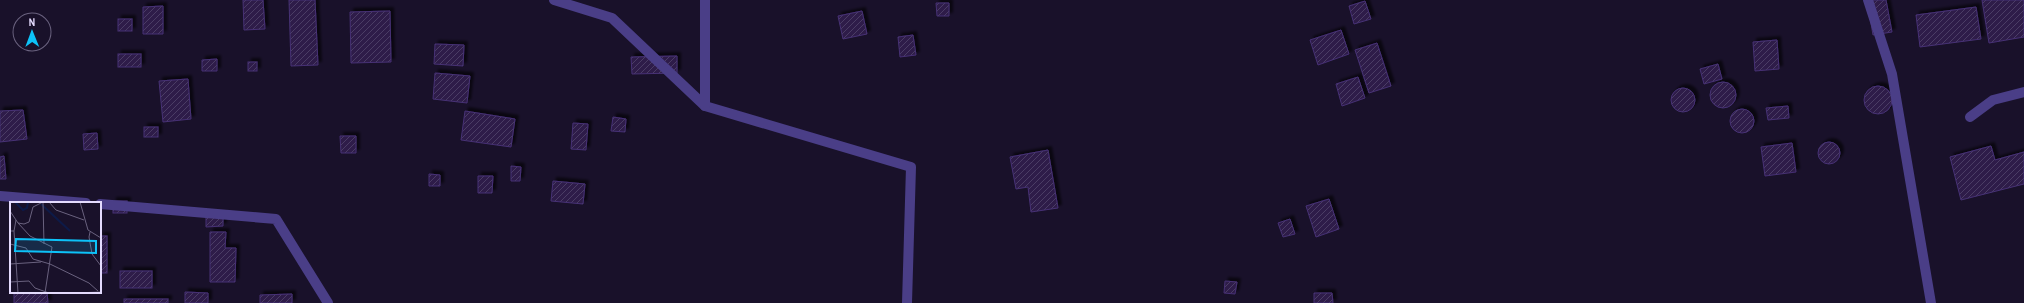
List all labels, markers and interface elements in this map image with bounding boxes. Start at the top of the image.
north arrow [12,12,52,52]
text: N [28,15,35,29]
inset map [10,202,101,293]

